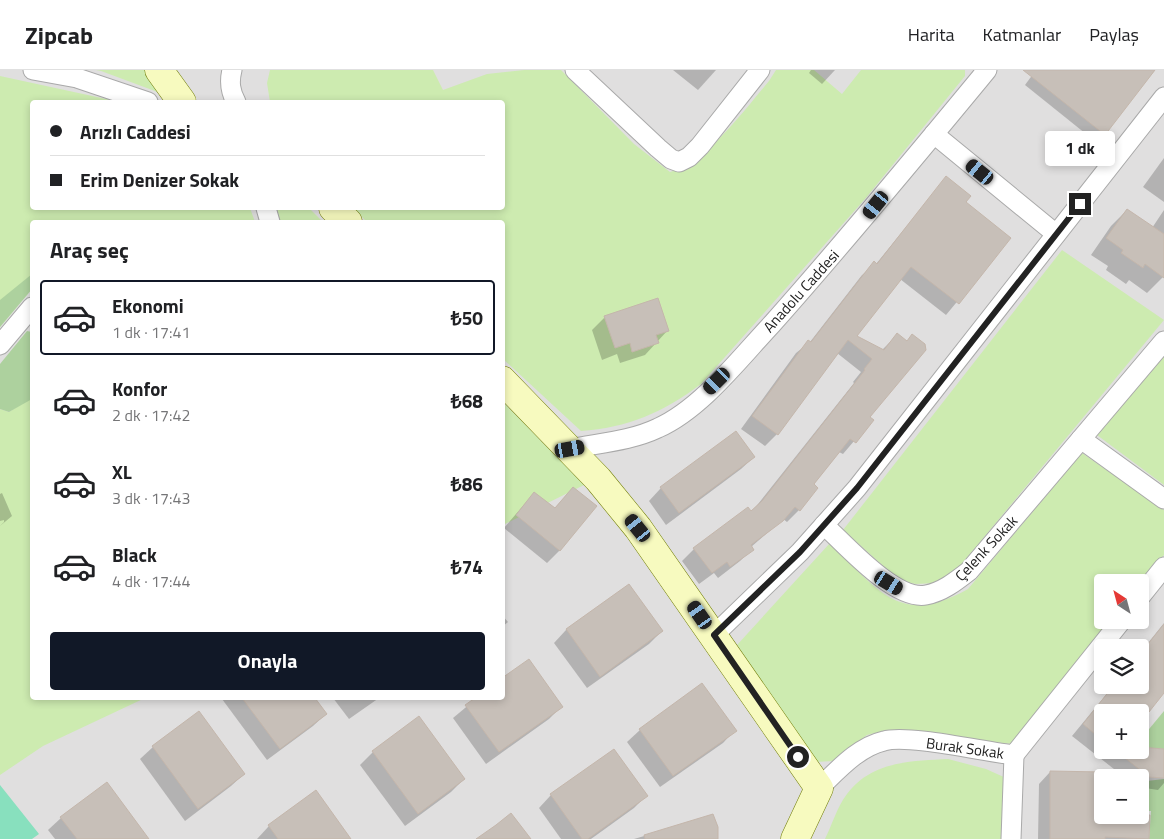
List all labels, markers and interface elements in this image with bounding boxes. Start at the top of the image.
text: Zipcab [25,17,93,53]
text: Harita [908,21,955,48]
text: Katmanlar [983,21,1061,48]
text: Paylaş [1089,21,1139,48]
text: Arızlı Caddesi [80,117,191,146]
callout: 1 dk [1045,132,1115,166]
text: 1 dk [1065,136,1095,160]
car [963,157,996,187]
text: Erim Denizer Sokak [80,165,239,194]
car [860,189,891,221]
route end [1069,193,1091,215]
text: Araç seç [50,233,129,267]
street label: Anadolu Caddesi [757,244,845,338]
text: Ekonomi [112,291,184,320]
icon: car [52,295,97,340]
text: ₺50 [451,303,483,332]
text: 1 dk · 17:41 [112,320,190,344]
car [701,365,732,397]
text: Konfor [112,374,167,403]
icon: car [52,378,97,423]
text: ₺68 [451,386,483,415]
text: 2 dk · 17:42 [112,403,190,427]
car [553,439,586,459]
text: XL [112,457,132,486]
icon: car [52,461,97,506]
text: ₺86 [451,469,483,498]
text: 3 dk · 17:43 [112,486,190,510]
street label: Çelenk Sokak [949,510,1023,586]
car [622,512,653,544]
text: Black [112,540,157,569]
icon: car [52,544,97,589]
text: ₺74 [451,552,483,581]
text: 4 dk · 17:44 [112,569,190,593]
car [872,569,905,597]
north arrow [1094,574,1149,629]
map controls [1094,574,1149,824]
car [685,598,714,632]
button: Onayla [50,632,485,690]
button: layers [1094,639,1149,694]
button: + [1094,704,1149,759]
street label: Burak Sokak [925,731,1005,765]
route start [787,746,809,768]
button: − [1094,769,1149,824]

